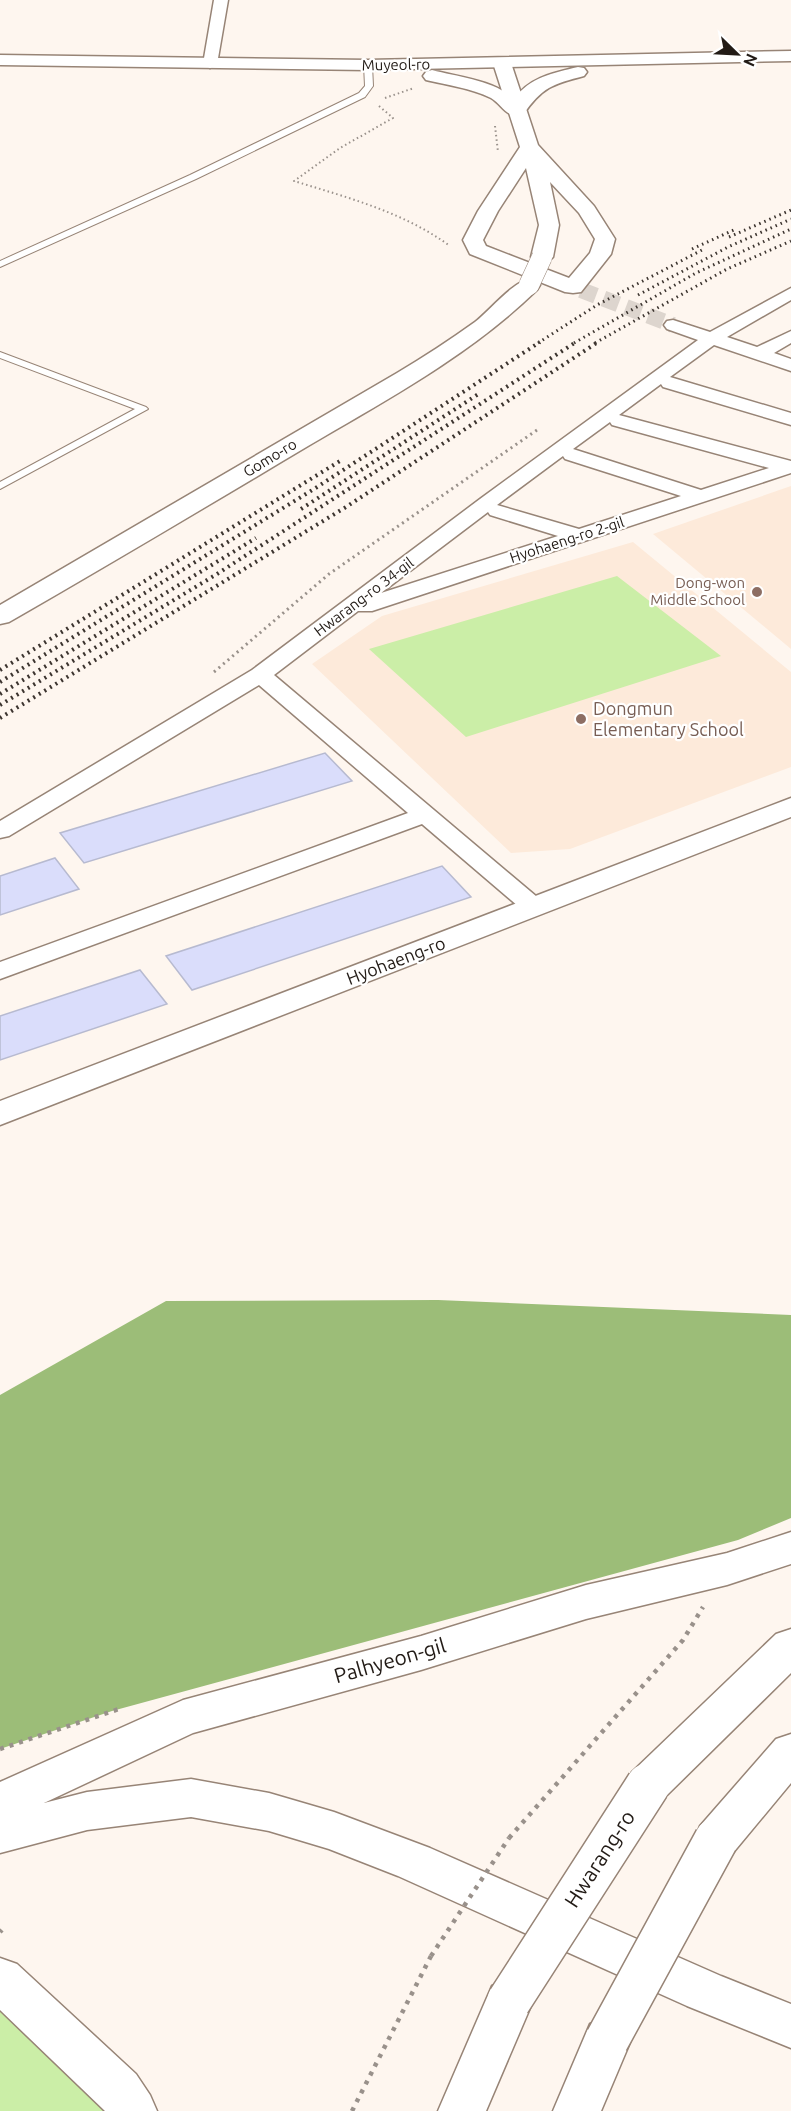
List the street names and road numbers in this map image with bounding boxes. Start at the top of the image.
street label: Muyeol-ro [362,55,430,74]
street label: Gomo-ro [240,435,300,480]
street label: Hyohaeng-ro 2-gil [507,513,626,566]
street label: Hwarang-ro 34-gil [311,554,417,640]
street label: Hyohaeng-ro [343,932,448,988]
street label: Palhyeon-gil [331,1633,448,1687]
street label: Hwarang-ro [559,1805,639,1911]

